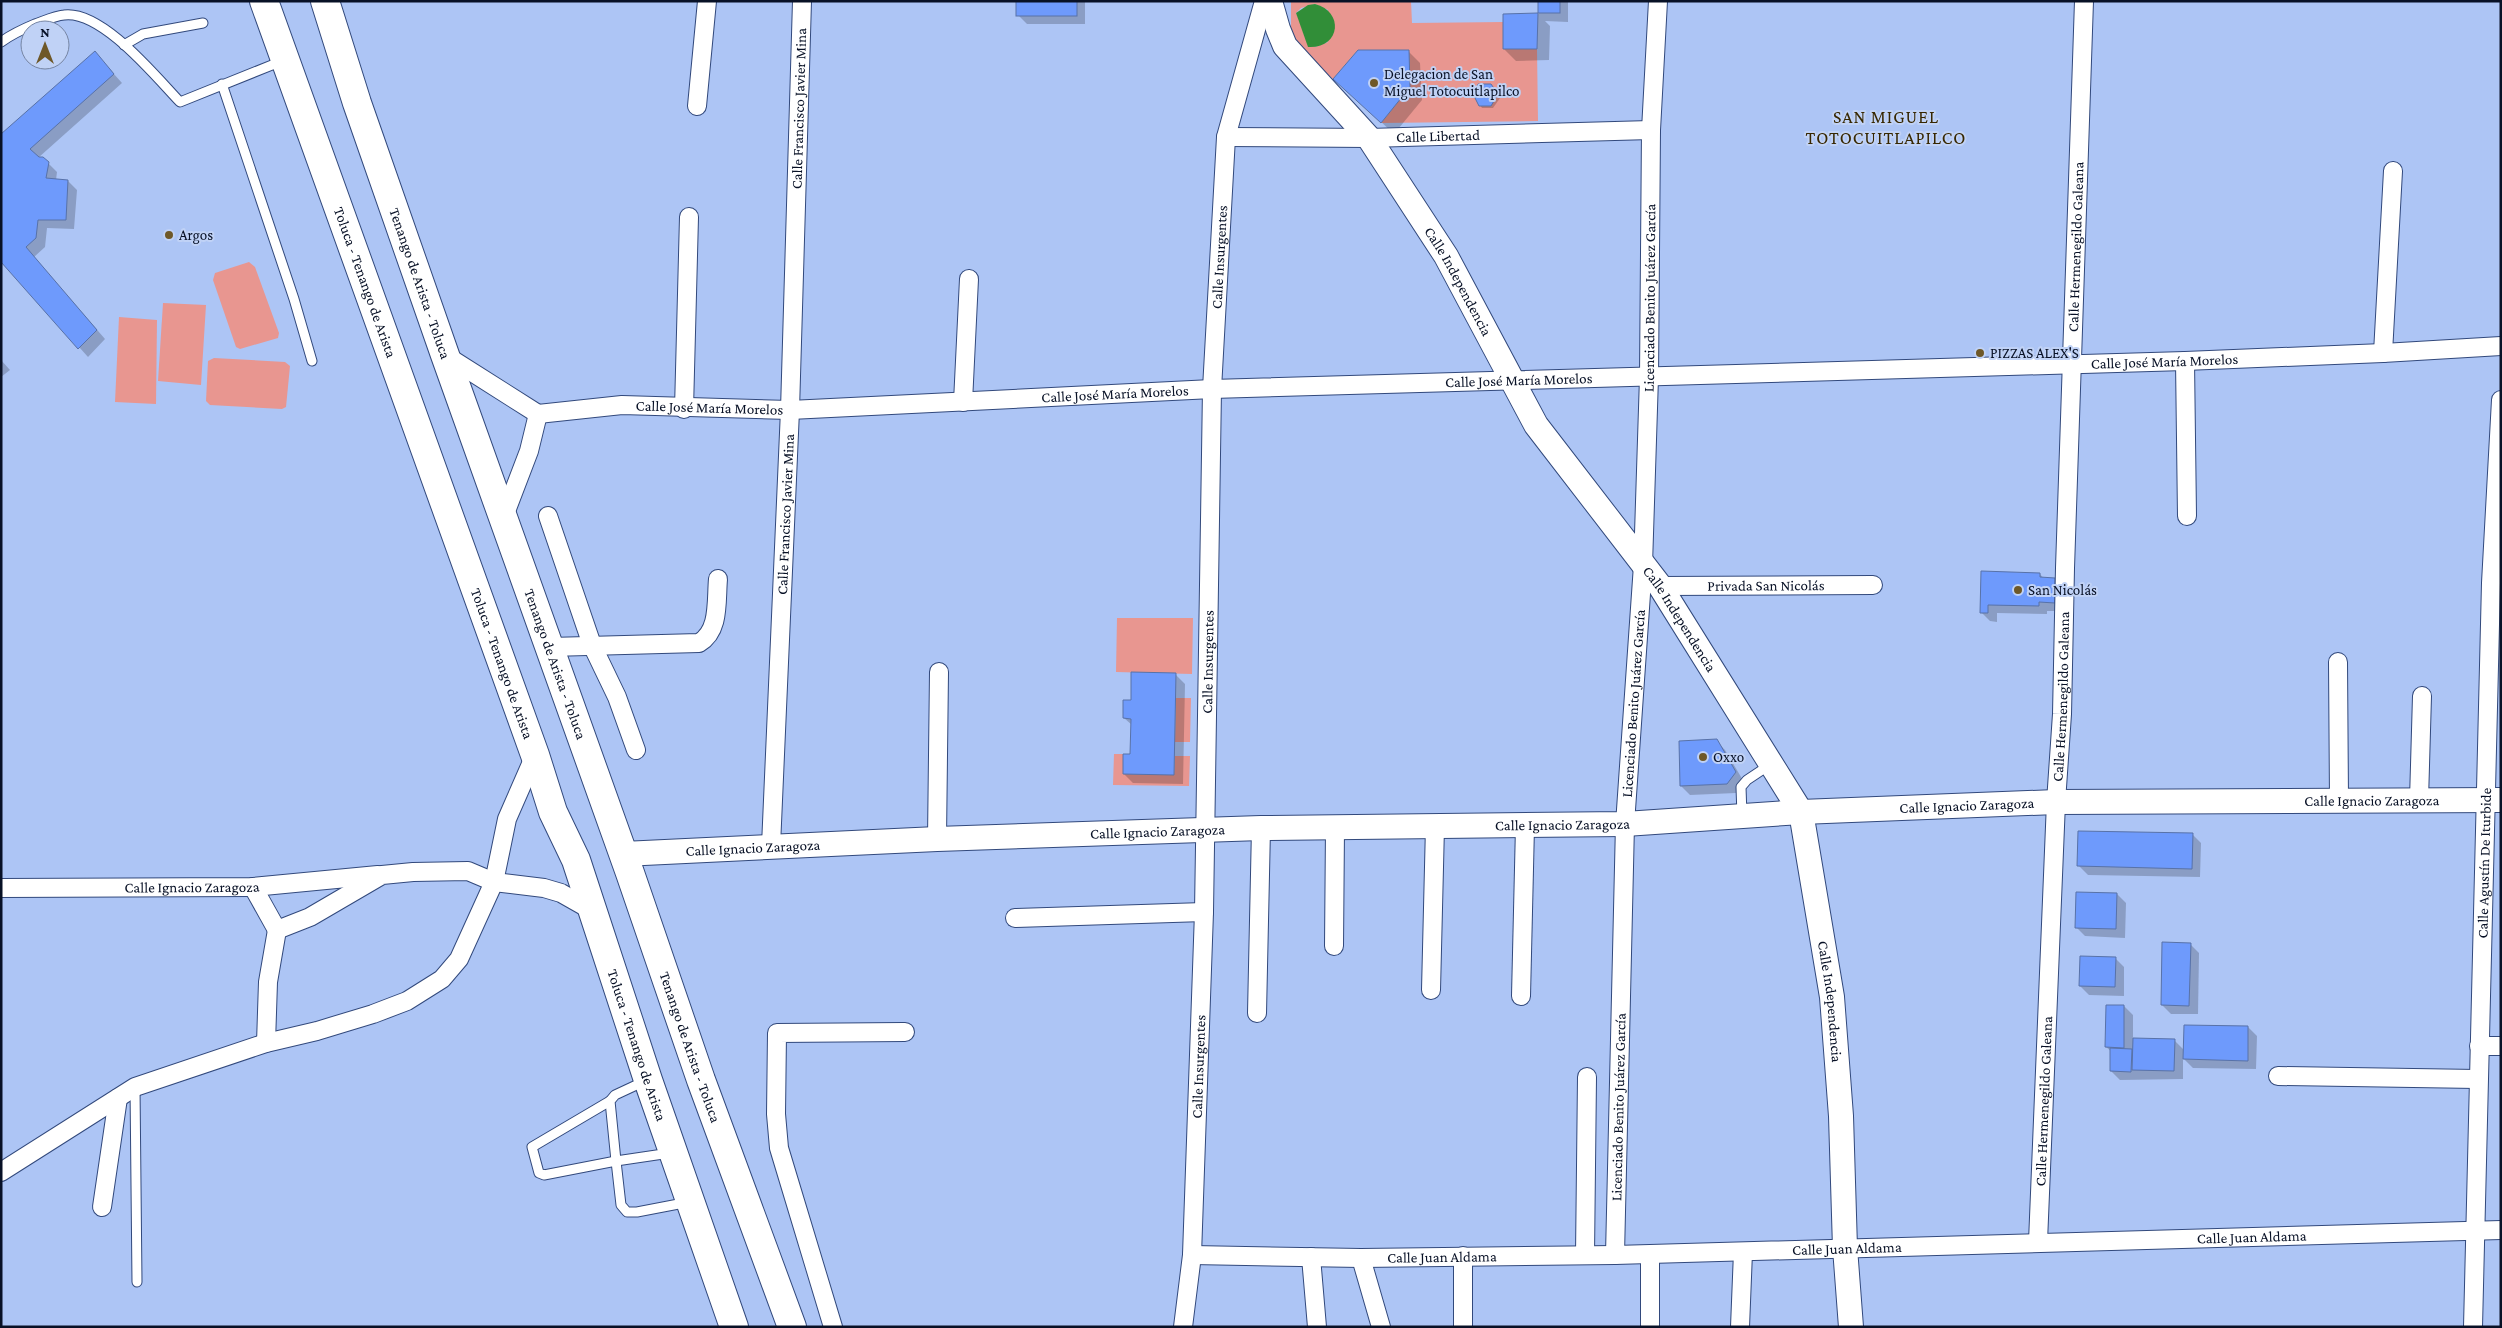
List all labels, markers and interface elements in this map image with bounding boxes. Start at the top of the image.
north arrow [20,20,70,70]
text: N [40,24,50,40]
street label: Calle Francisco Javier Mina [788,28,809,189]
place label: Delegacion de San Miguel Totocuitlapilco [1384,66,1520,100]
marker: Delegacion de San Miguel Totocuitlapilco [1368,77,1380,89]
district label: SAN MIGUEL TOTOCUITLAPILCO [1806,107,1966,148]
street label: Calle Libertad [1396,127,1480,145]
street label: Calle Hermenegildo Galeana [2065,161,2087,332]
street label: Licenciado Benito Juárez García [1641,204,1659,392]
street label: Toluca - Tenango de Arista [331,205,400,360]
street label: Calle Insurgentes [1208,205,1230,309]
street label: Tenango de Arista - Toluca [386,206,454,361]
street label: Calle Independencia [1421,224,1495,339]
place label: Argos [179,227,213,244]
marker: Argos [163,229,175,241]
place label: PIZZAS ALEX'S [1990,345,2079,361]
marker: PIZZAS ALEX'S [1974,347,1986,359]
street label: Calle José María Morelos [2091,351,2239,372]
street label: Calle José María Morelos [1445,370,1593,390]
street label: Calle José María Morelos [1041,382,1189,405]
street label: Calle José María Morelos [636,397,784,418]
street label: Calle Francisco Javier Mina [774,433,797,595]
street label: Calle Independencia [1640,563,1719,675]
street label: Privada San Nicolás [1707,577,1825,594]
place label: San Nicolás [2028,582,2097,598]
marker: San Nicolás [2012,584,2024,596]
street label: Toluca - Tenango de Arista [468,586,537,741]
street label: Tenango de Arista - Toluca [521,587,590,742]
street label: Licenciado Benito Juárez García [1619,609,1648,798]
street label: Calle Insurgentes [1199,610,1217,714]
street label: Calle Hermenegildo Galeana [2049,611,2072,782]
place label: Oxxo [1713,749,1744,765]
marker: Oxxo [1697,751,1709,763]
street label: Calle Agustín De Iturbide [2474,787,2494,939]
street label: Calle Ignacio Zaragoza [2304,792,2439,810]
street label: Calle Ignacio Zaragoza [1899,795,2035,816]
street label: Calle Ignacio Zaragoza [1495,816,1631,834]
street label: Calle Ignacio Zaragoza [1090,821,1225,842]
street label: Calle Ignacio Zaragoza [685,837,821,859]
street label: Calle Ignacio Zaragoza [124,878,260,896]
street label: Calle Independencia [1815,940,1845,1063]
street label: Toluca - Tenango de Arista [604,967,670,1123]
street label: Tenango de Arista - Toluca [656,969,724,1125]
street label: Licenciado Benito Juárez García [1608,1013,1629,1201]
street label: Calle Insurgentes [1189,1014,1208,1119]
street label: Calle Hermenegildo Galeana [2032,1016,2055,1187]
street label: Calle Juan Aldama [2197,1227,2307,1247]
street label: Calle Juan Aldama [1792,1239,1902,1258]
street label: Calle Juan Aldama [1387,1248,1497,1266]

